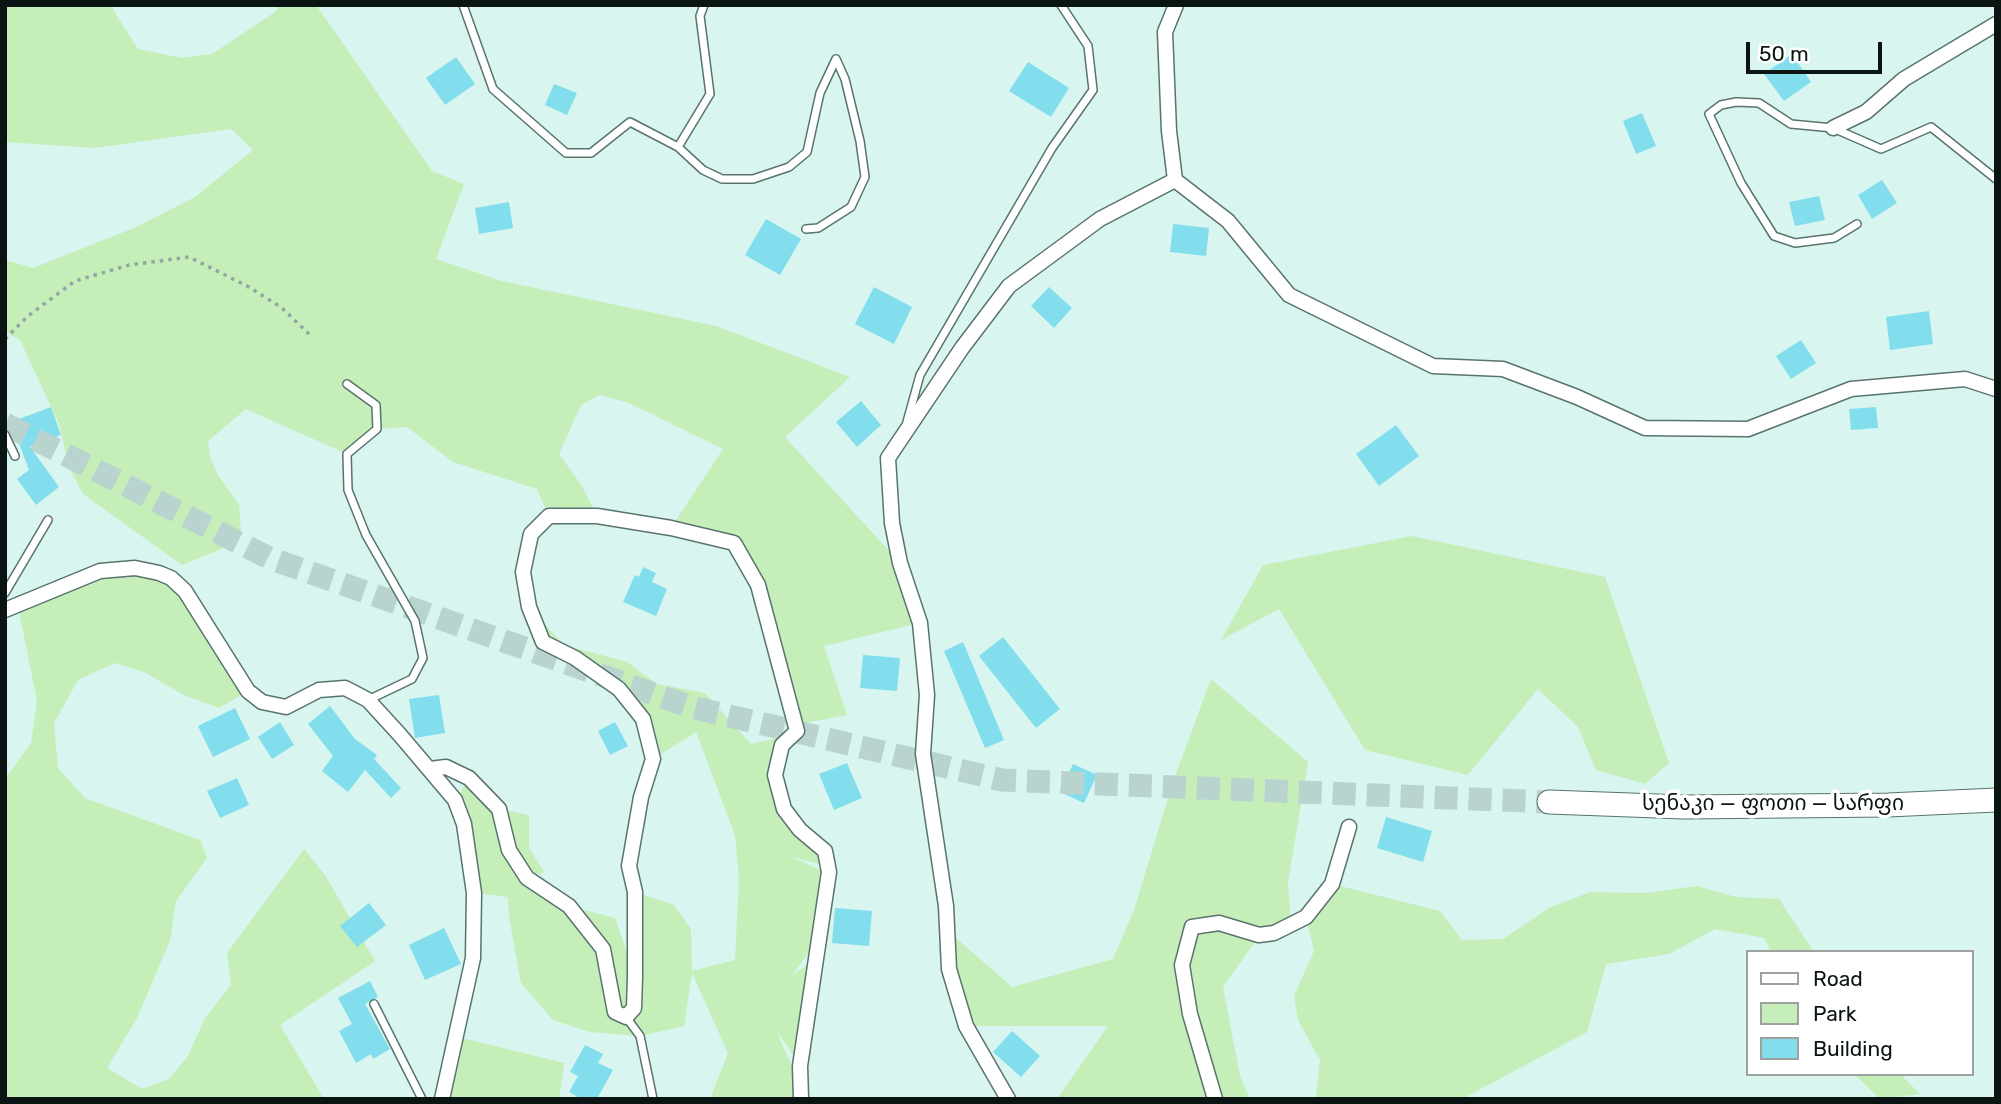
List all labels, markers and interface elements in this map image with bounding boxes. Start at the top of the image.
scale bar [1749,28,1885,72]
text: 50 m [1759,41,1809,66]
street label: სენაკი — ფოთი — სარფი [1642,791,1904,817]
legend [1745,950,1973,1076]
text: Road [1813,966,1863,991]
text: Park [1813,1001,1857,1026]
text: Building [1813,1036,1893,1061]

